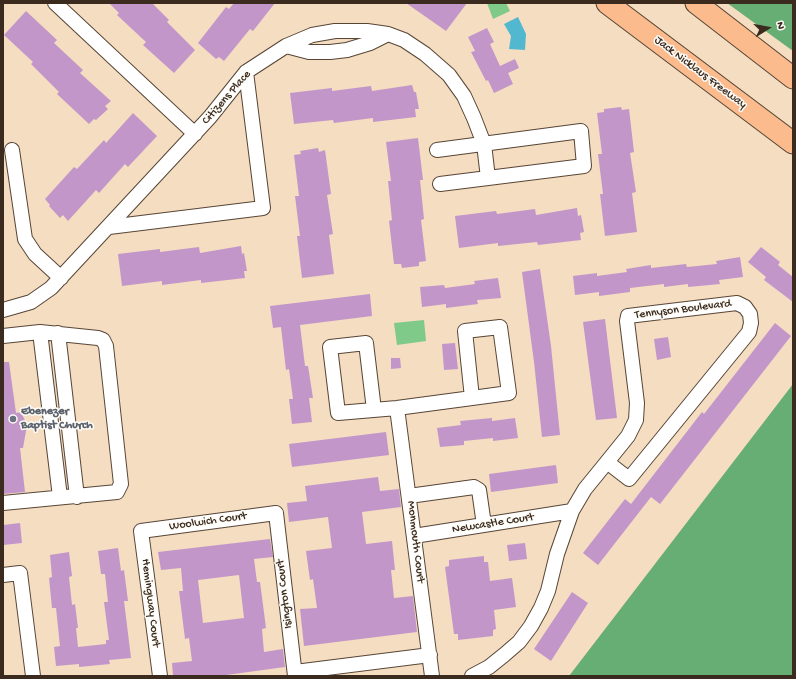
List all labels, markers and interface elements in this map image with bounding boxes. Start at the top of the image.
north arrow [748,8,788,48]
text: N [773,21,786,30]
street label: Jack Nicklaus Freeway [651,34,749,112]
street label: Citizens Place [200,68,254,128]
street label: Tennyson Boulevard [634,297,732,323]
place label: Ebenezer Baptist Church [21,405,93,433]
marker: Ebenezer Baptist Church [8,414,18,424]
street label: Monmouth Court [403,500,427,584]
street label: Woolwich Court [168,509,248,535]
street label: Newcastle Court [451,510,535,538]
street label: Hemingway Court [137,558,163,648]
street label: Isington Court [274,559,296,629]

